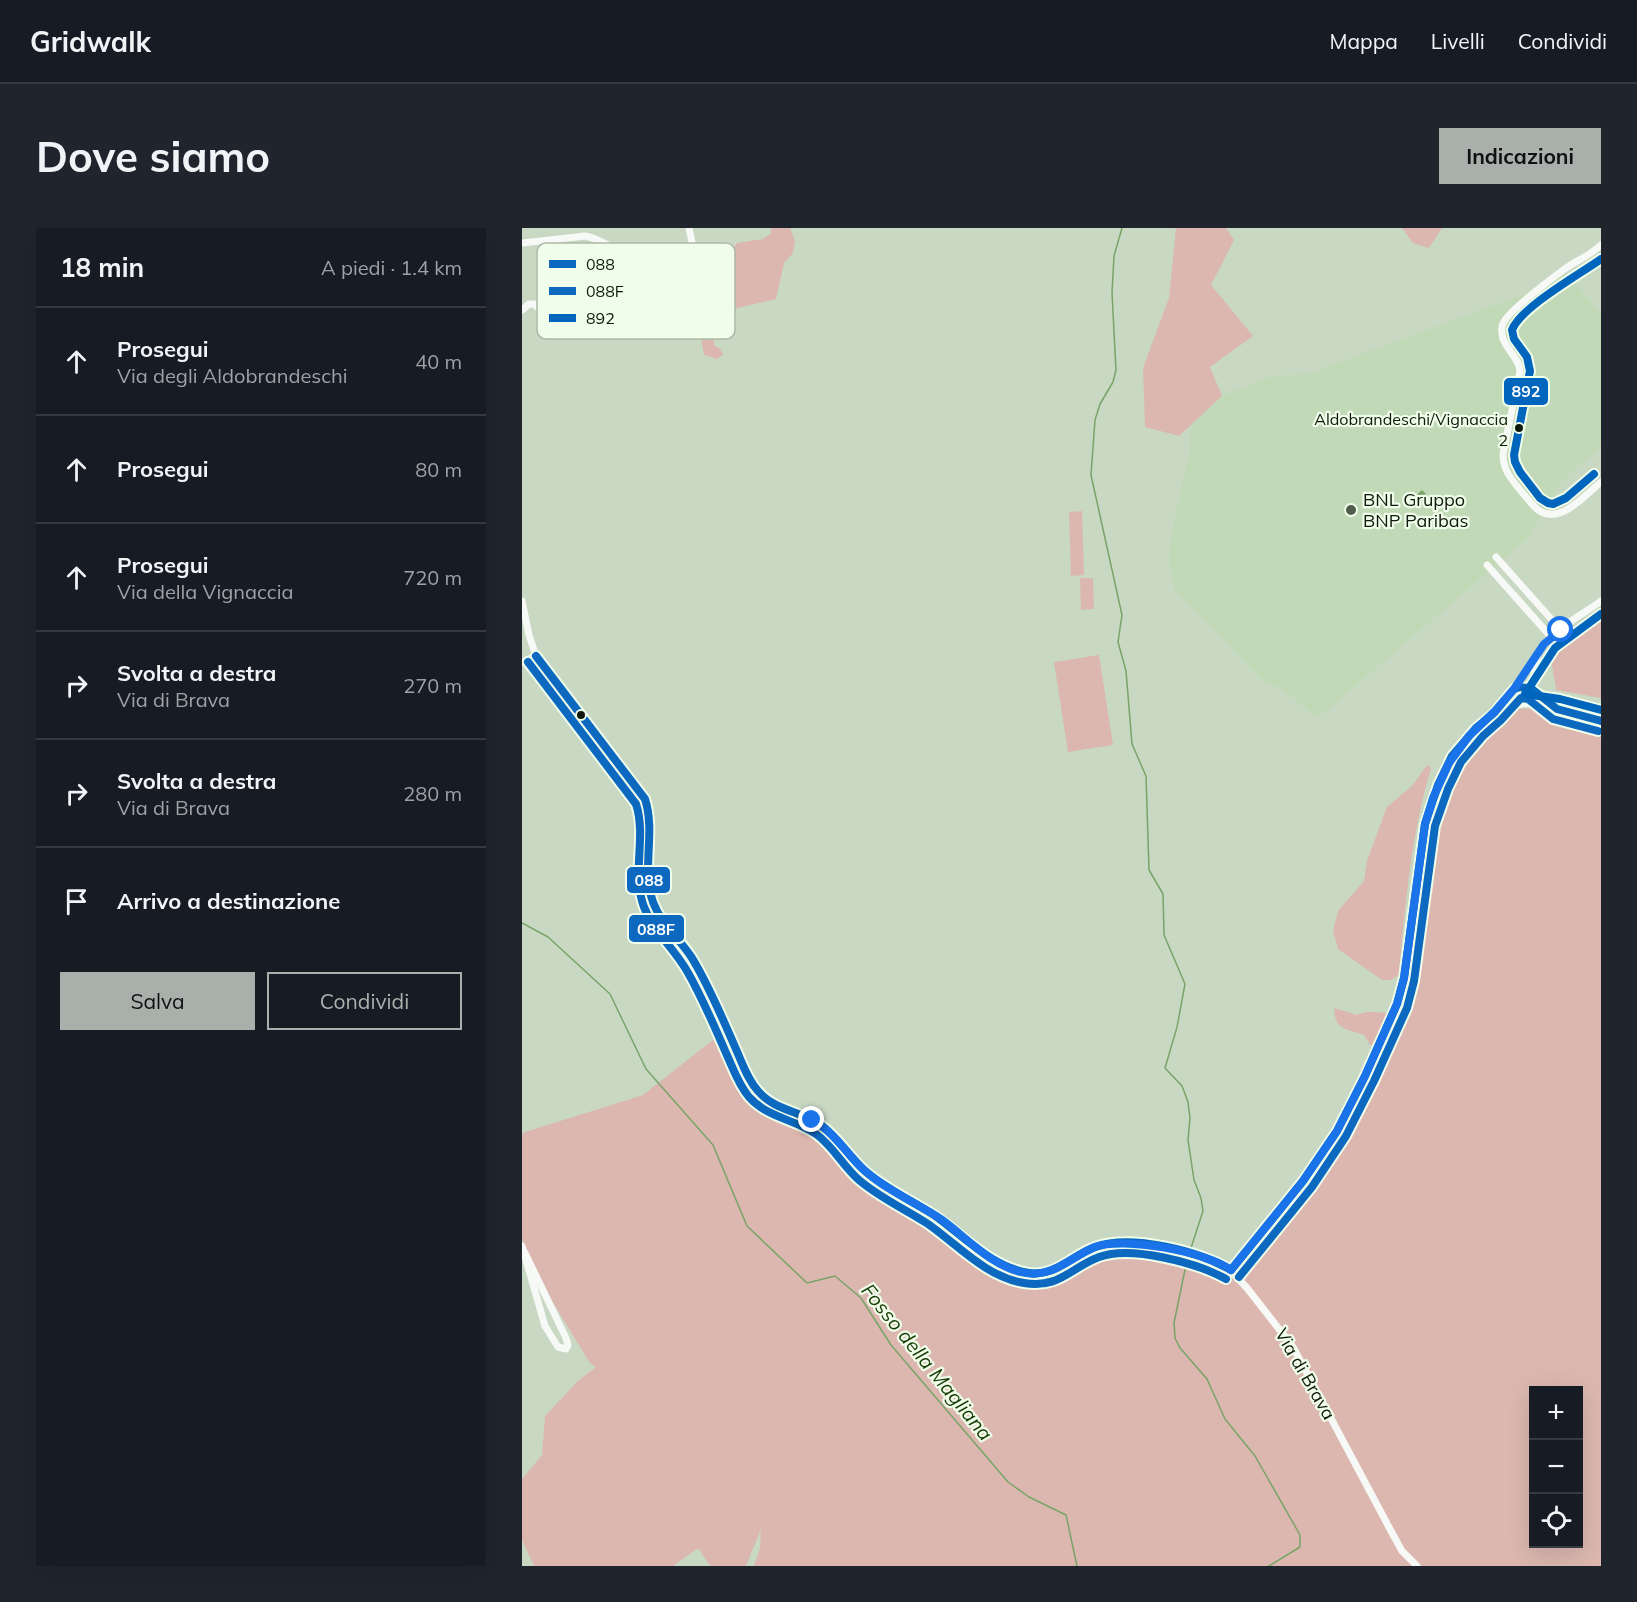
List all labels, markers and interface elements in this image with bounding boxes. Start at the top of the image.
text: Gridwalk [30,24,151,59]
text: Mappa [1329,28,1398,54]
text: Livelli [1431,28,1485,54]
text: Condividi [1518,28,1607,54]
button: Indicazioni [1439,128,1601,184]
text: Dove siamo [36,130,270,183]
legend [537,243,735,339]
text: 18 min [60,251,144,284]
text: 088 [586,254,615,274]
text: A piedi · 1.4 km [321,255,462,280]
text: 088F [586,281,624,301]
text: 892 [586,308,615,328]
text: Prosegui [117,335,209,363]
icon: ahead [60,345,93,378]
text: 40 m [415,349,462,374]
text: Via degli Aldobrandeschi [117,363,348,388]
line badge: 892 [1503,377,1549,406]
text: 892 [1512,381,1540,401]
place label: Aldobrandeschi/Vignaccia 2 [1314,409,1508,450]
marker: Aldobrandeschi/Vignaccia 2 [1513,422,1525,434]
icon: ahead [60,453,93,486]
text: Prosegui [117,455,209,483]
text: 80 m [415,457,462,482]
place label: BNL Gruppo BNP Paribas [1363,488,1469,532]
marker: BNL Gruppo BNP Paribas [1344,503,1358,517]
text: Prosegui [117,551,209,579]
icon: ahead [60,561,93,594]
text: 720 m [403,565,462,590]
text: Via della Vignaccia [117,579,293,604]
route start [1547,616,1573,642]
text: Svolta a destra [117,659,276,687]
icon: right [60,669,93,702]
text: 270 m [403,673,462,698]
text: Via di Brava [117,687,230,712]
unlabelled marker [575,709,587,721]
text: Svolta a destra [117,767,276,795]
icon: right [60,777,93,810]
text: 280 m [403,781,462,806]
text: Via di Brava [117,795,230,820]
line badge: 088 [626,866,671,894]
text: 088 [635,870,664,890]
icon: arrive [60,885,93,918]
text: Arrivo a destinazione [117,887,340,915]
line badge: 088F [628,914,685,943]
text: 088F [637,919,675,939]
button: Salva [60,972,255,1030]
button: Condividi [267,972,462,1030]
route end [798,1106,824,1132]
water label: Fosso della Magliana [856,1278,998,1445]
street label: Via di Brava [1270,1324,1341,1424]
map controls [1529,1386,1583,1548]
button: + [1529,1386,1583,1440]
button: − [1529,1440,1583,1494]
button: locate [1529,1494,1583,1548]

